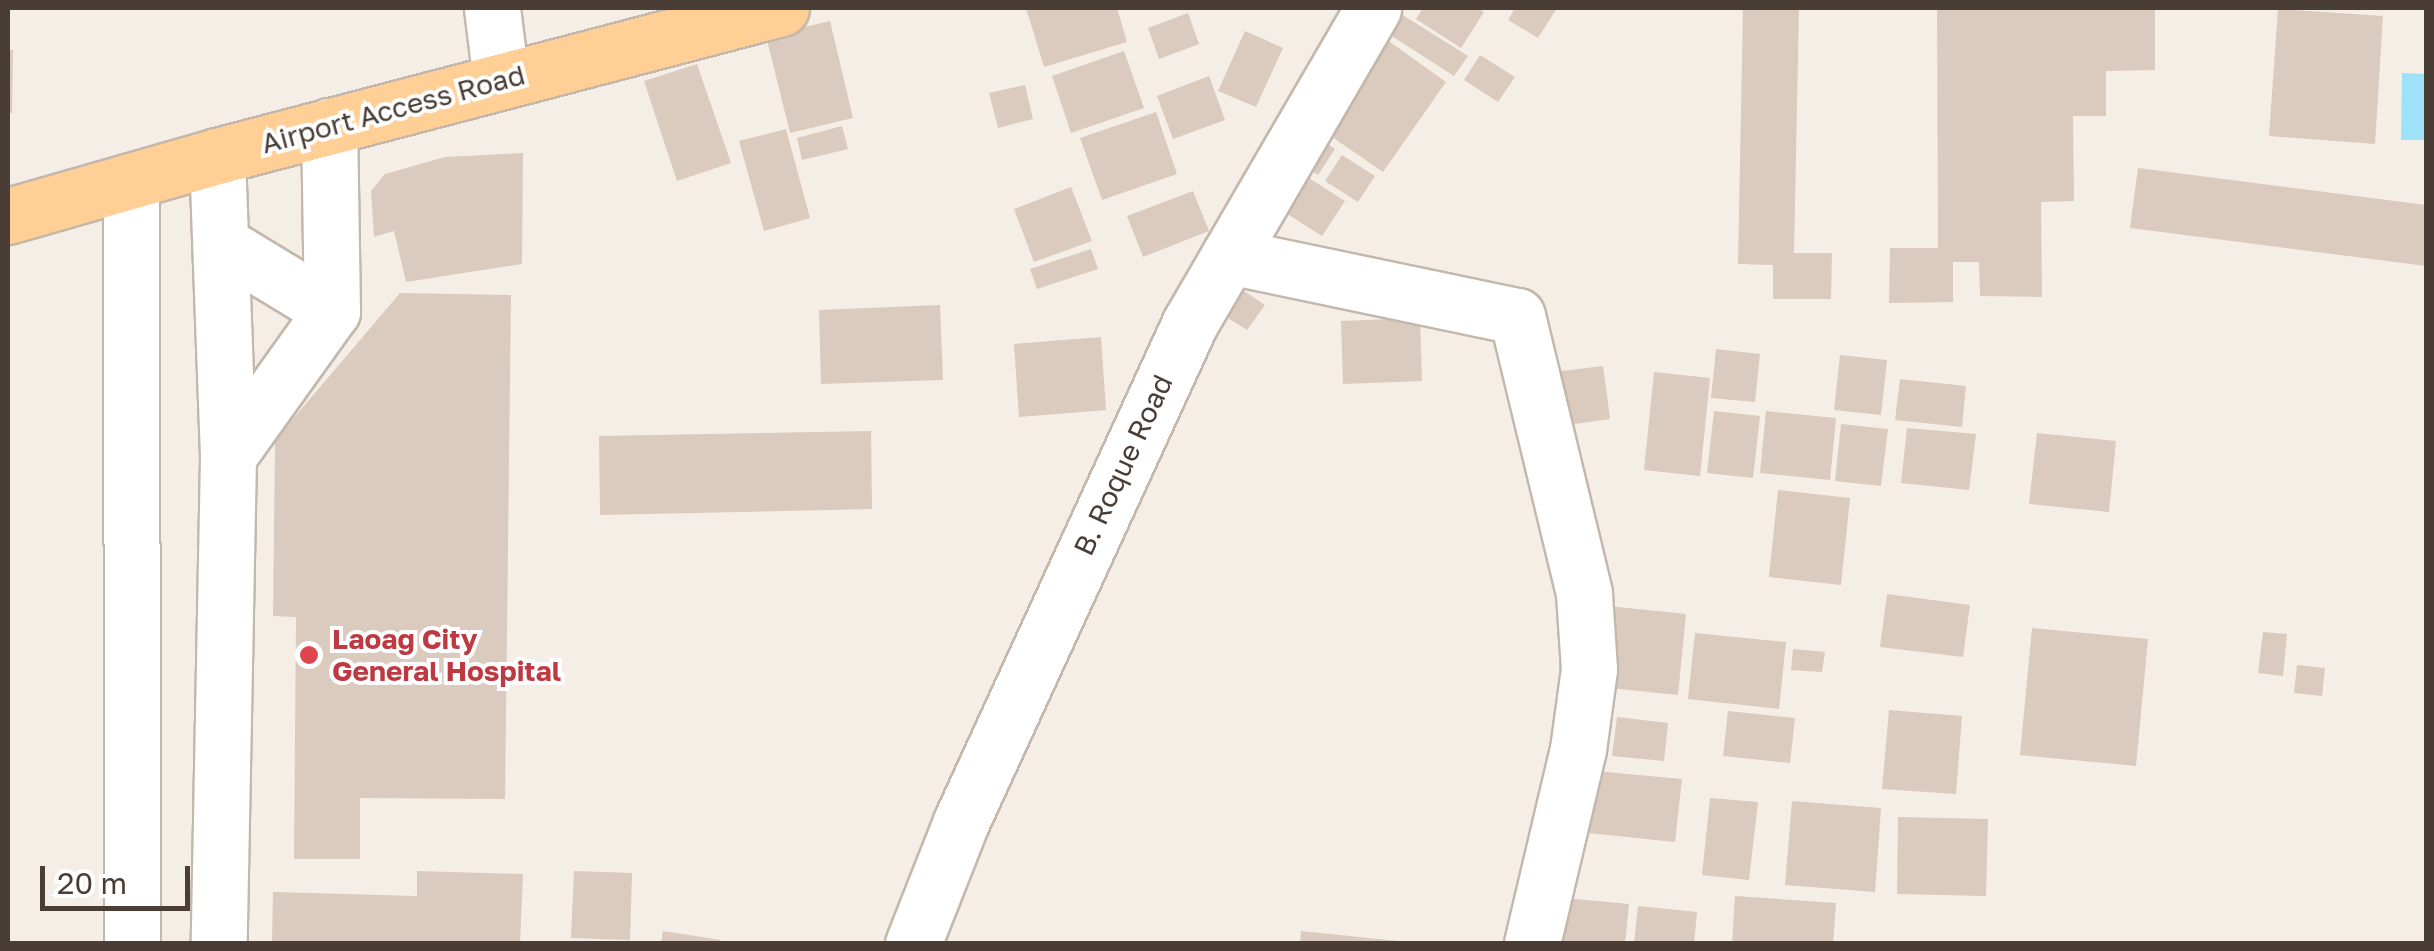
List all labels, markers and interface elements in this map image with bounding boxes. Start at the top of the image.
street label: Airport Access Road [258,58,528,160]
street label: B. Roque Road [1066,369,1180,561]
place label: Laoag City General Hospital [332,622,561,688]
marker: Laoag City General Hospital [296,642,322,668]
scale bar [45,846,195,908]
text: 20 m [57,865,127,901]

